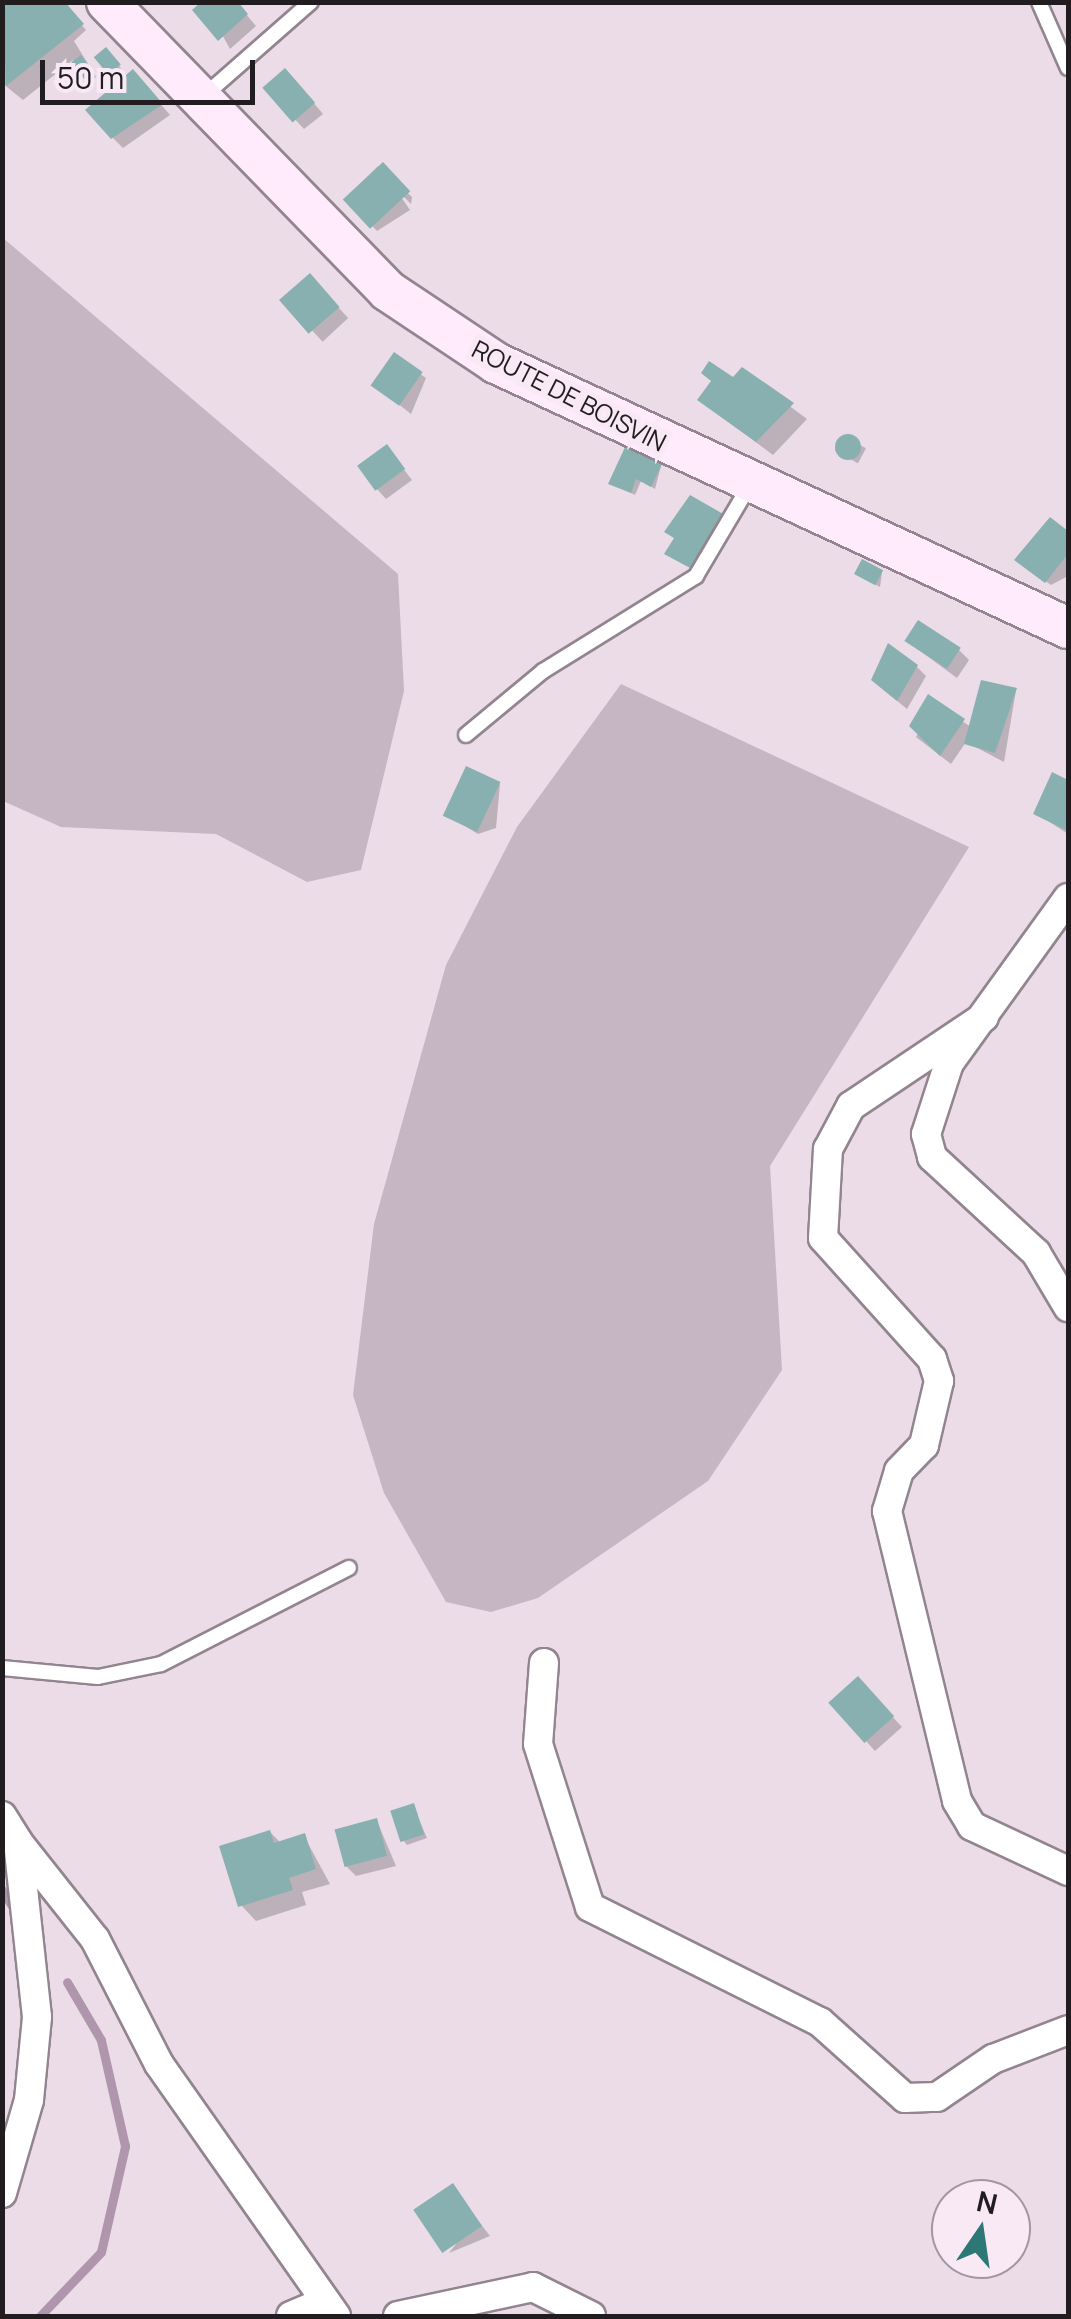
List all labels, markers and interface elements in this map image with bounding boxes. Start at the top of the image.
scale bar [45,40,260,102]
text: 50 m [57,57,124,98]
street label: ROUTE DE BOISVIN [467,334,671,458]
north arrow [931,2179,1031,2279]
text: N [973,2181,1001,2222]

